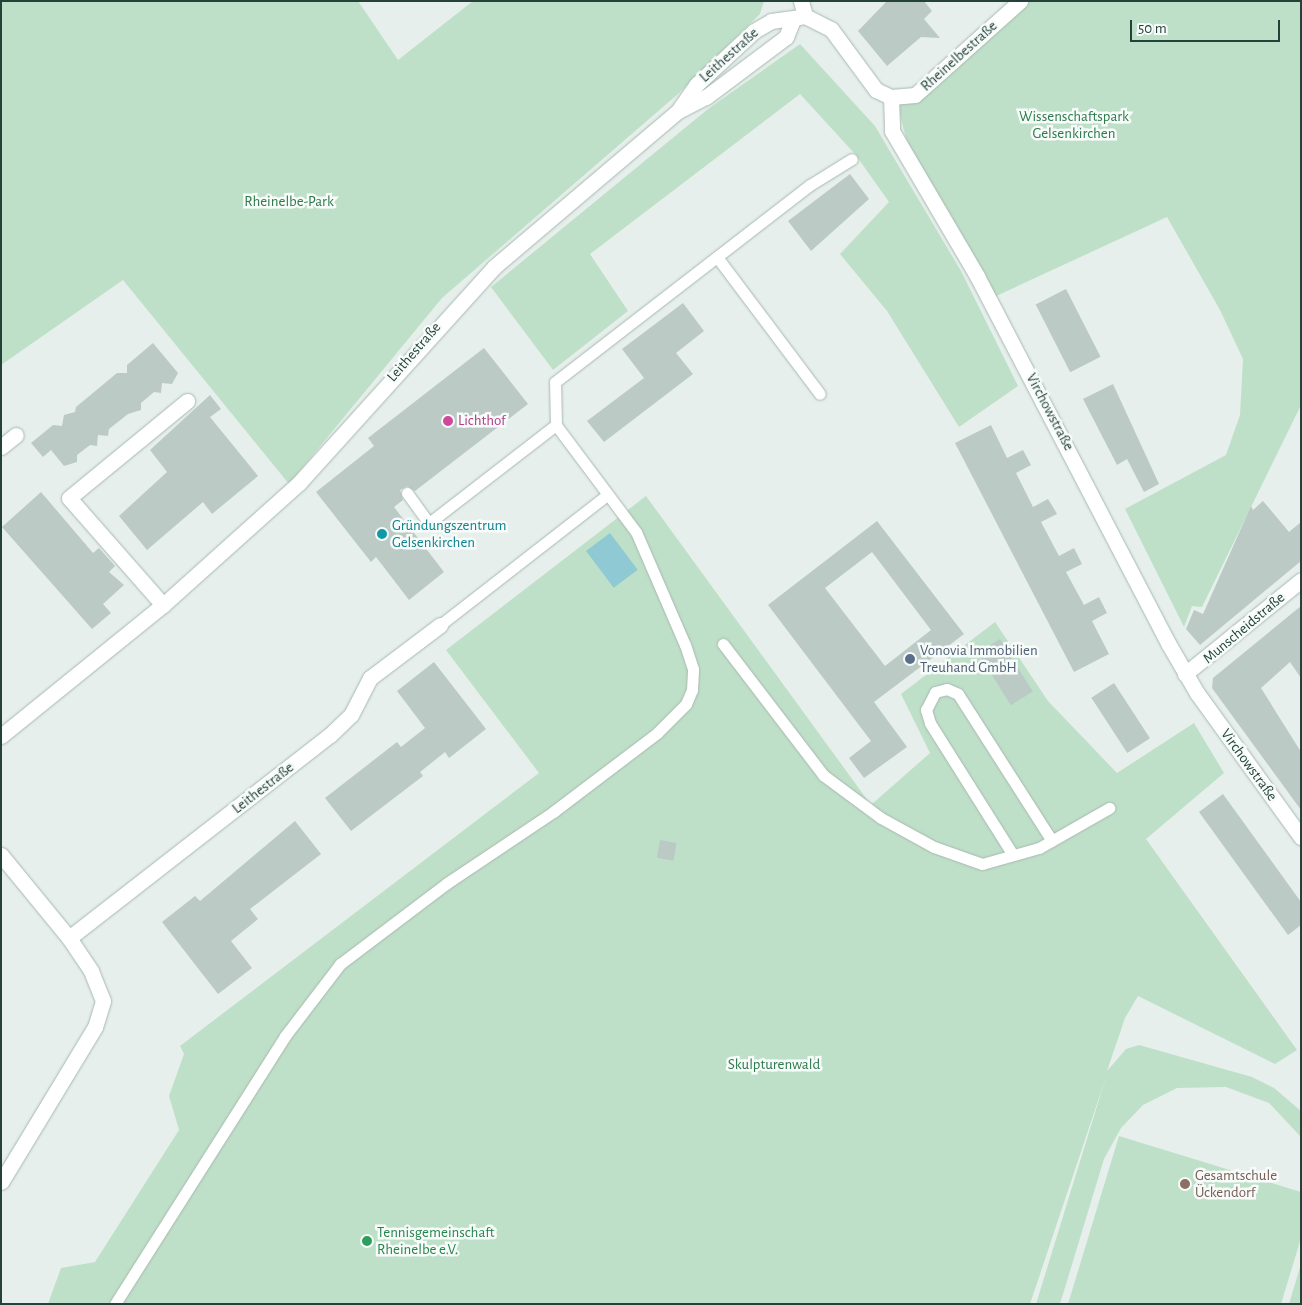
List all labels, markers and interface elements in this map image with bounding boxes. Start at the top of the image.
scale bar [1132,10,1282,42]
street label: Rheinelbestraße [917,17,1001,95]
text: 50 m [1138,21,1167,36]
street label: Leithestraße [696,24,762,86]
park label: Wissenschaftspark Gelsenkirchen [1019,107,1129,142]
park label: Rheinelbe-Park [244,193,334,211]
street label: Leithestraße [383,318,445,386]
street label: Virchowstraße [1022,370,1078,454]
place label: Lichthof [458,412,506,430]
marker: Lichthof [442,415,454,427]
place label: Gründungszentrum Gelsenkirchen [392,516,506,551]
marker: Gründungszentrum Gelsenkirchen [376,528,388,540]
street label: Munscheidstraße [1199,589,1289,667]
place label: Vonovia Immobilien Treuhand GmbH [920,641,1038,676]
marker: Vonovia Immobilien Treuhand GmbH [904,653,916,665]
street label: Virchowstraße [1217,725,1281,805]
street label: Leithestraße [229,758,297,818]
park label: Skulpturenwald [728,1056,820,1074]
place label: Gesamtschule Ückendorf [1195,1166,1277,1201]
marker: Gesamtschule Ückendorf [1179,1178,1191,1190]
place label: Tennisgemeinschaft Rheinelbe e.V. [377,1223,495,1258]
marker: Tennisgemeinschaft Rheinelbe e.V. [361,1235,373,1247]

